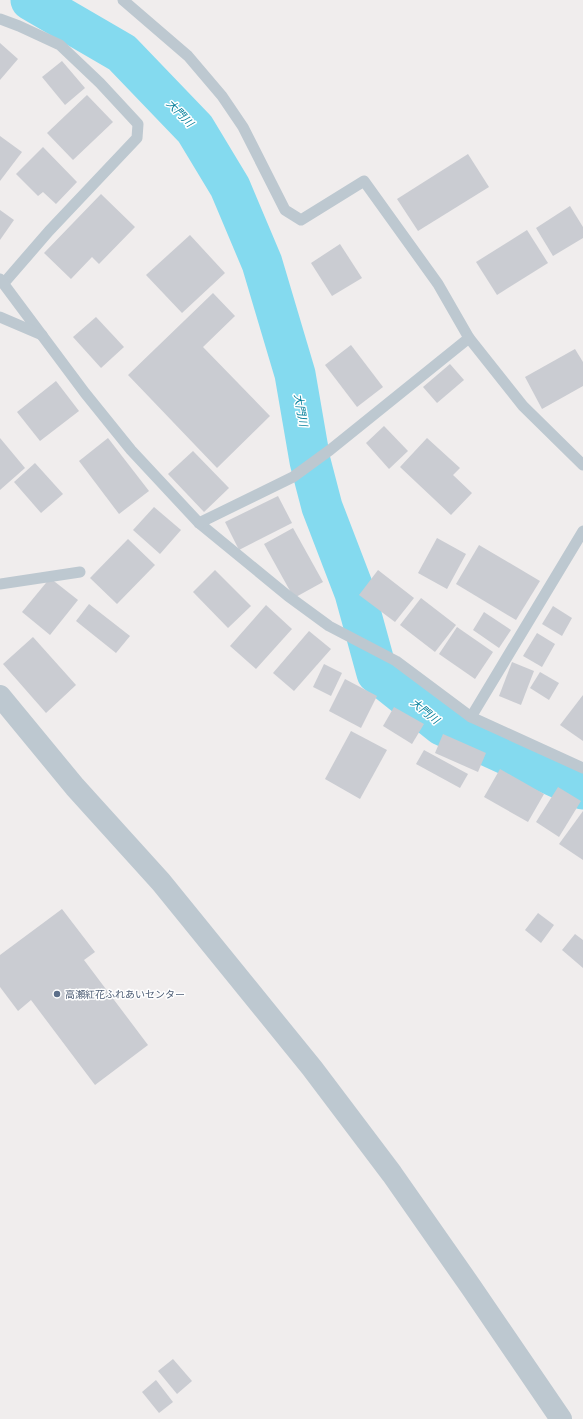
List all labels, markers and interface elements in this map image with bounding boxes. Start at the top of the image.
water label: 大門川 [164,97,196,130]
water label: 大門川 [292,393,310,428]
water label: 大門川 [408,696,442,727]
place label: 高瀬紅花ふれあいセンター [65,988,185,1000]
marker: 高瀬紅花ふれあいセンター [52,989,62,999]

